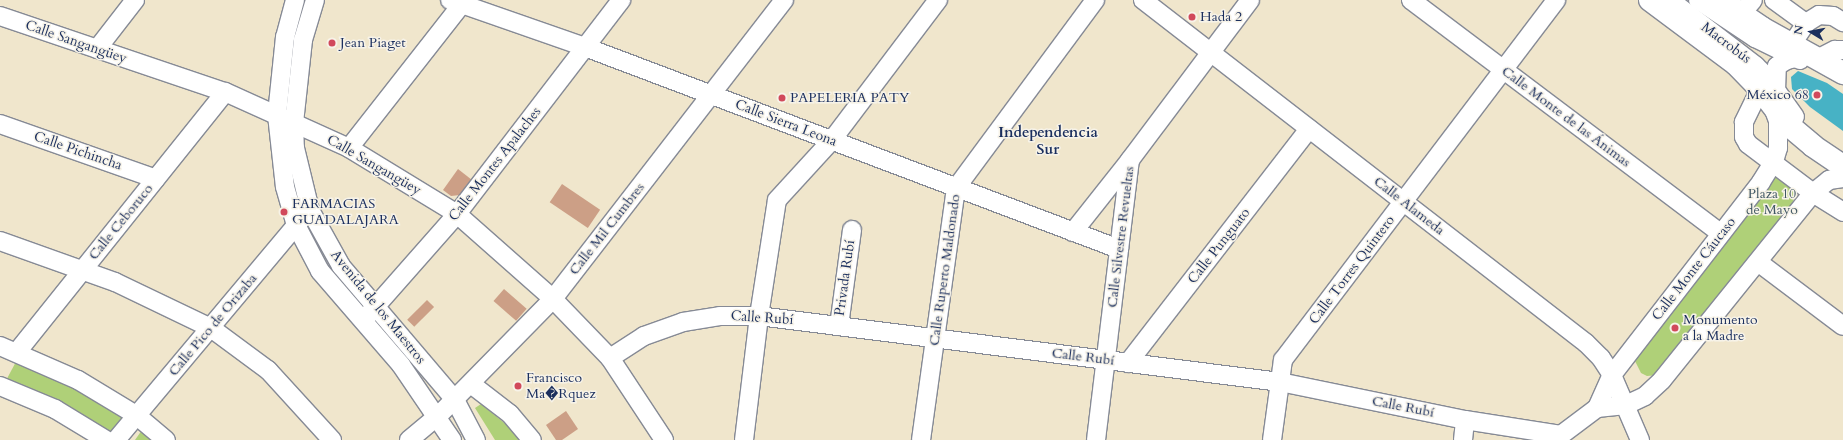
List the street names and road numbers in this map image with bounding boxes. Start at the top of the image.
street label: Calle Sangangüey [23,17,129,67]
street label: Macrobús [1698,19,1754,67]
street label: Calle Monte de las Ánimas [1498,63,1634,171]
street label: Calle Sierra Leona [733,96,839,150]
street label: Calle Montes Apalaches [445,104,545,224]
street label: Calle Pichincha [32,128,124,174]
street label: Calle Sangangüey [324,131,424,199]
street label: Calle Silvestre Revueltas [1104,165,1138,309]
street label: Calle Alameda [1370,173,1448,239]
street label: Calle Mil Cumbres [566,180,648,278]
street label: Calle Ceboruco [85,181,157,263]
street label: Calle Ruperto Maldonado [926,193,964,347]
street label: Calle Punguato [1184,205,1254,287]
street label: Calle Torres Quintero [1306,212,1398,328]
street label: Calle Monte Cáucaso [1648,214,1740,324]
street label: Privada Rubí [831,239,859,317]
street label: Avenida de los Maestros [327,247,429,367]
street label: Calle Pico de Orizaba [165,270,261,380]
street label: Calle Rubí [730,307,794,329]
street label: Calle Rubí [1051,345,1115,369]
street label: Calle Rubí [1371,393,1435,421]

